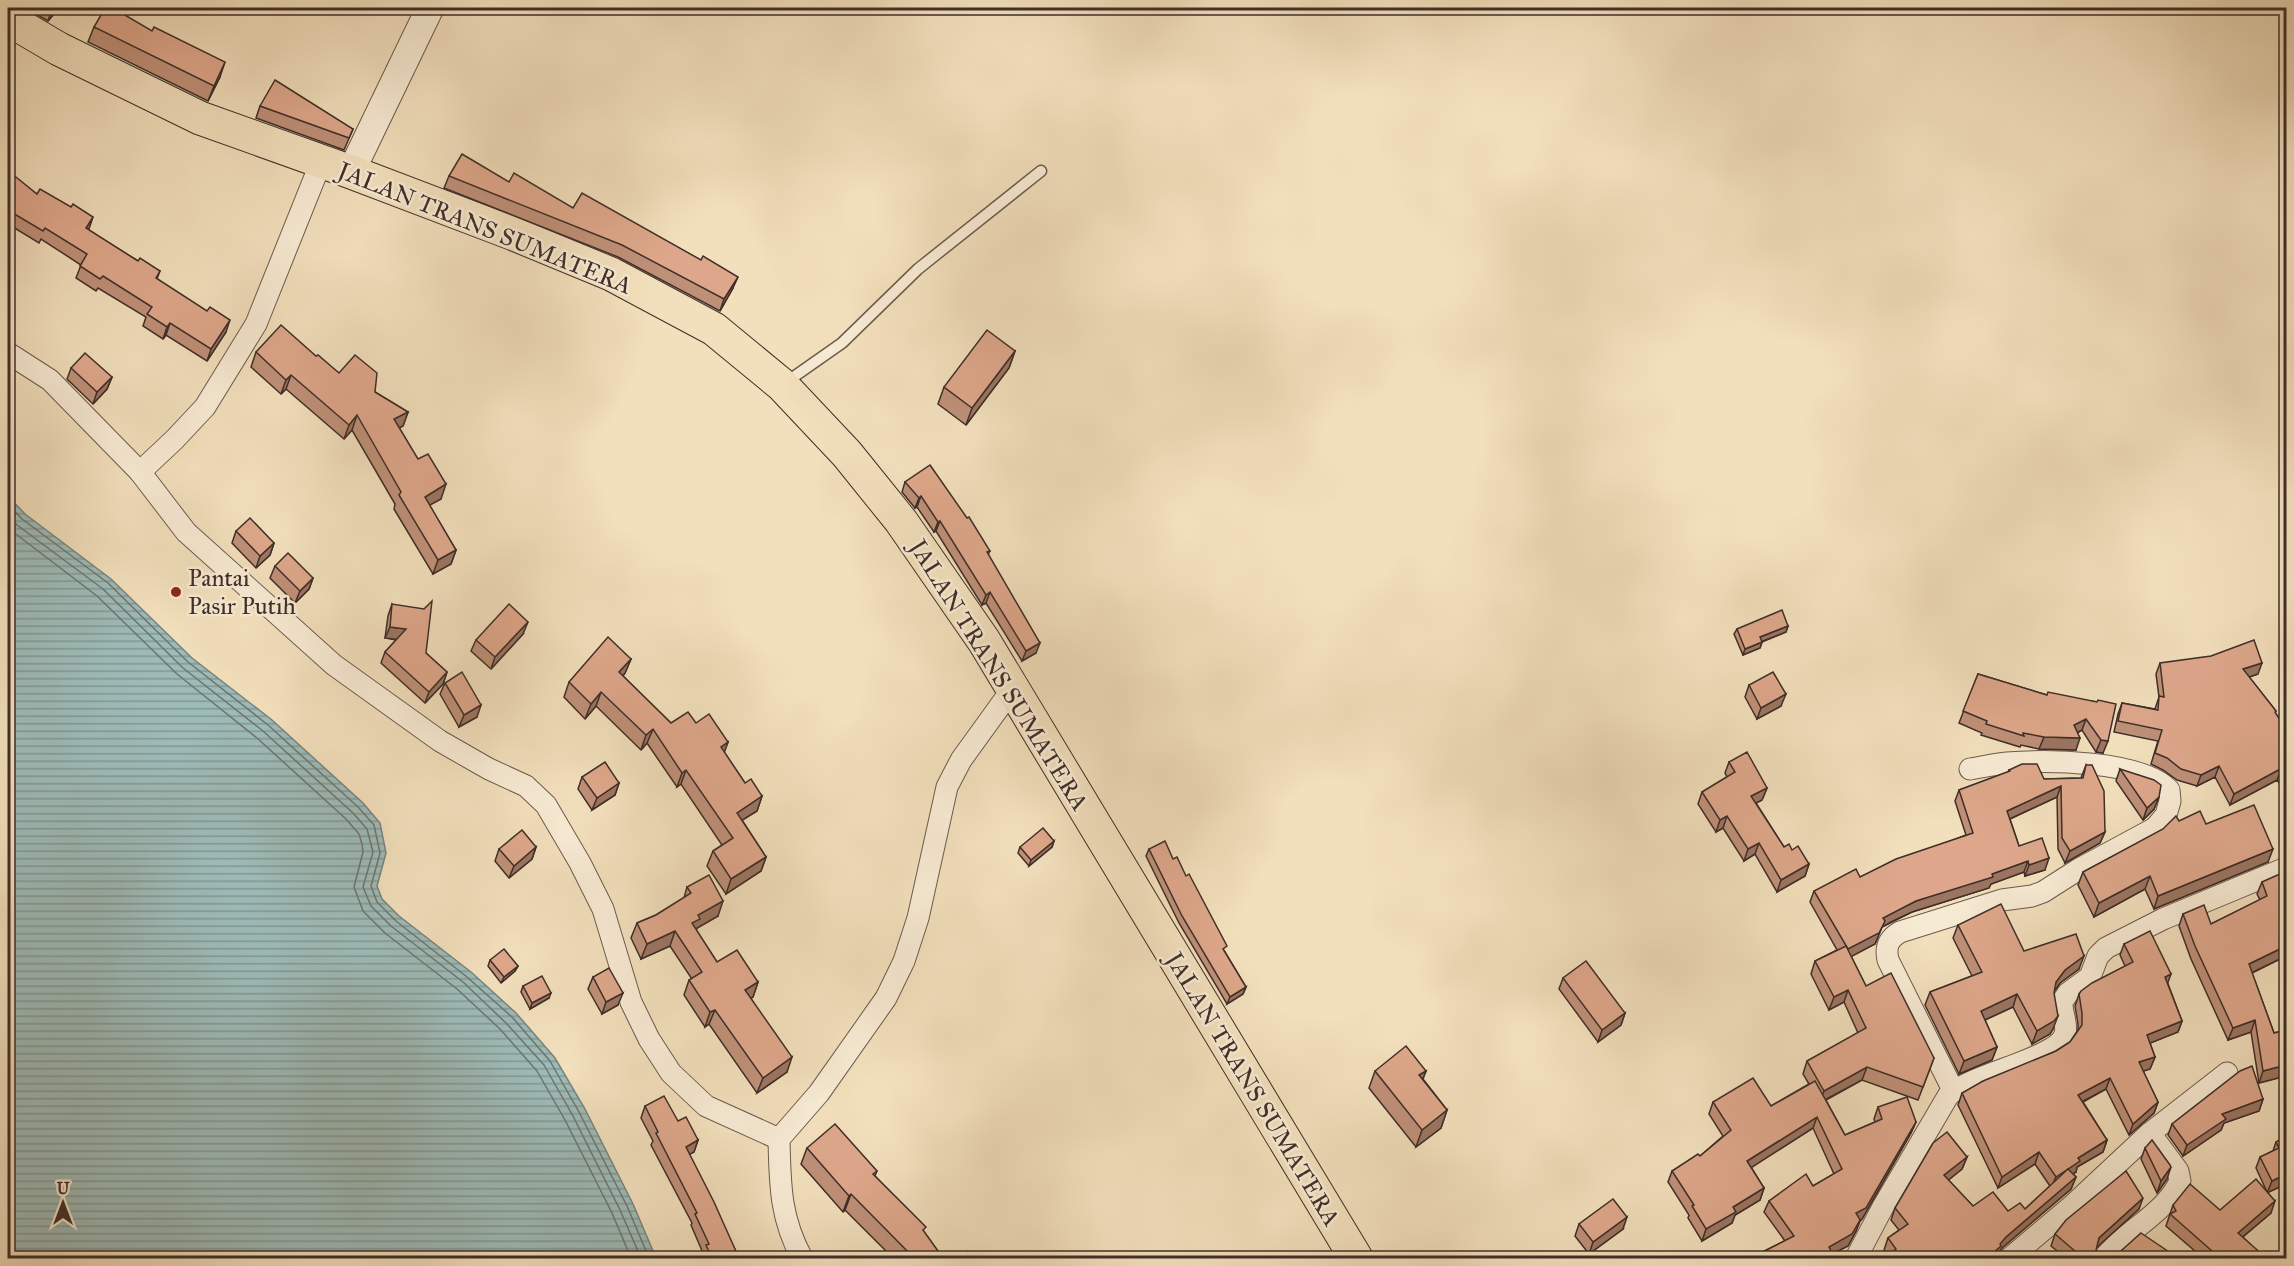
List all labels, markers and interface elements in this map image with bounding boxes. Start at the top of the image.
street label: JALAN TRANS SUMATERA [331,154,636,301]
street label: JALAN TRANS SUMATERA [901,531,1095,816]
place label: Pantai Pasir Putih [188,563,296,621]
marker: Pantai Pasir Putih [169,585,183,599]
street label: JALAN TRANS SUMATERA [1158,944,1347,1231]
north arrow [33,1173,93,1233]
text: U [57,1179,70,1198]

